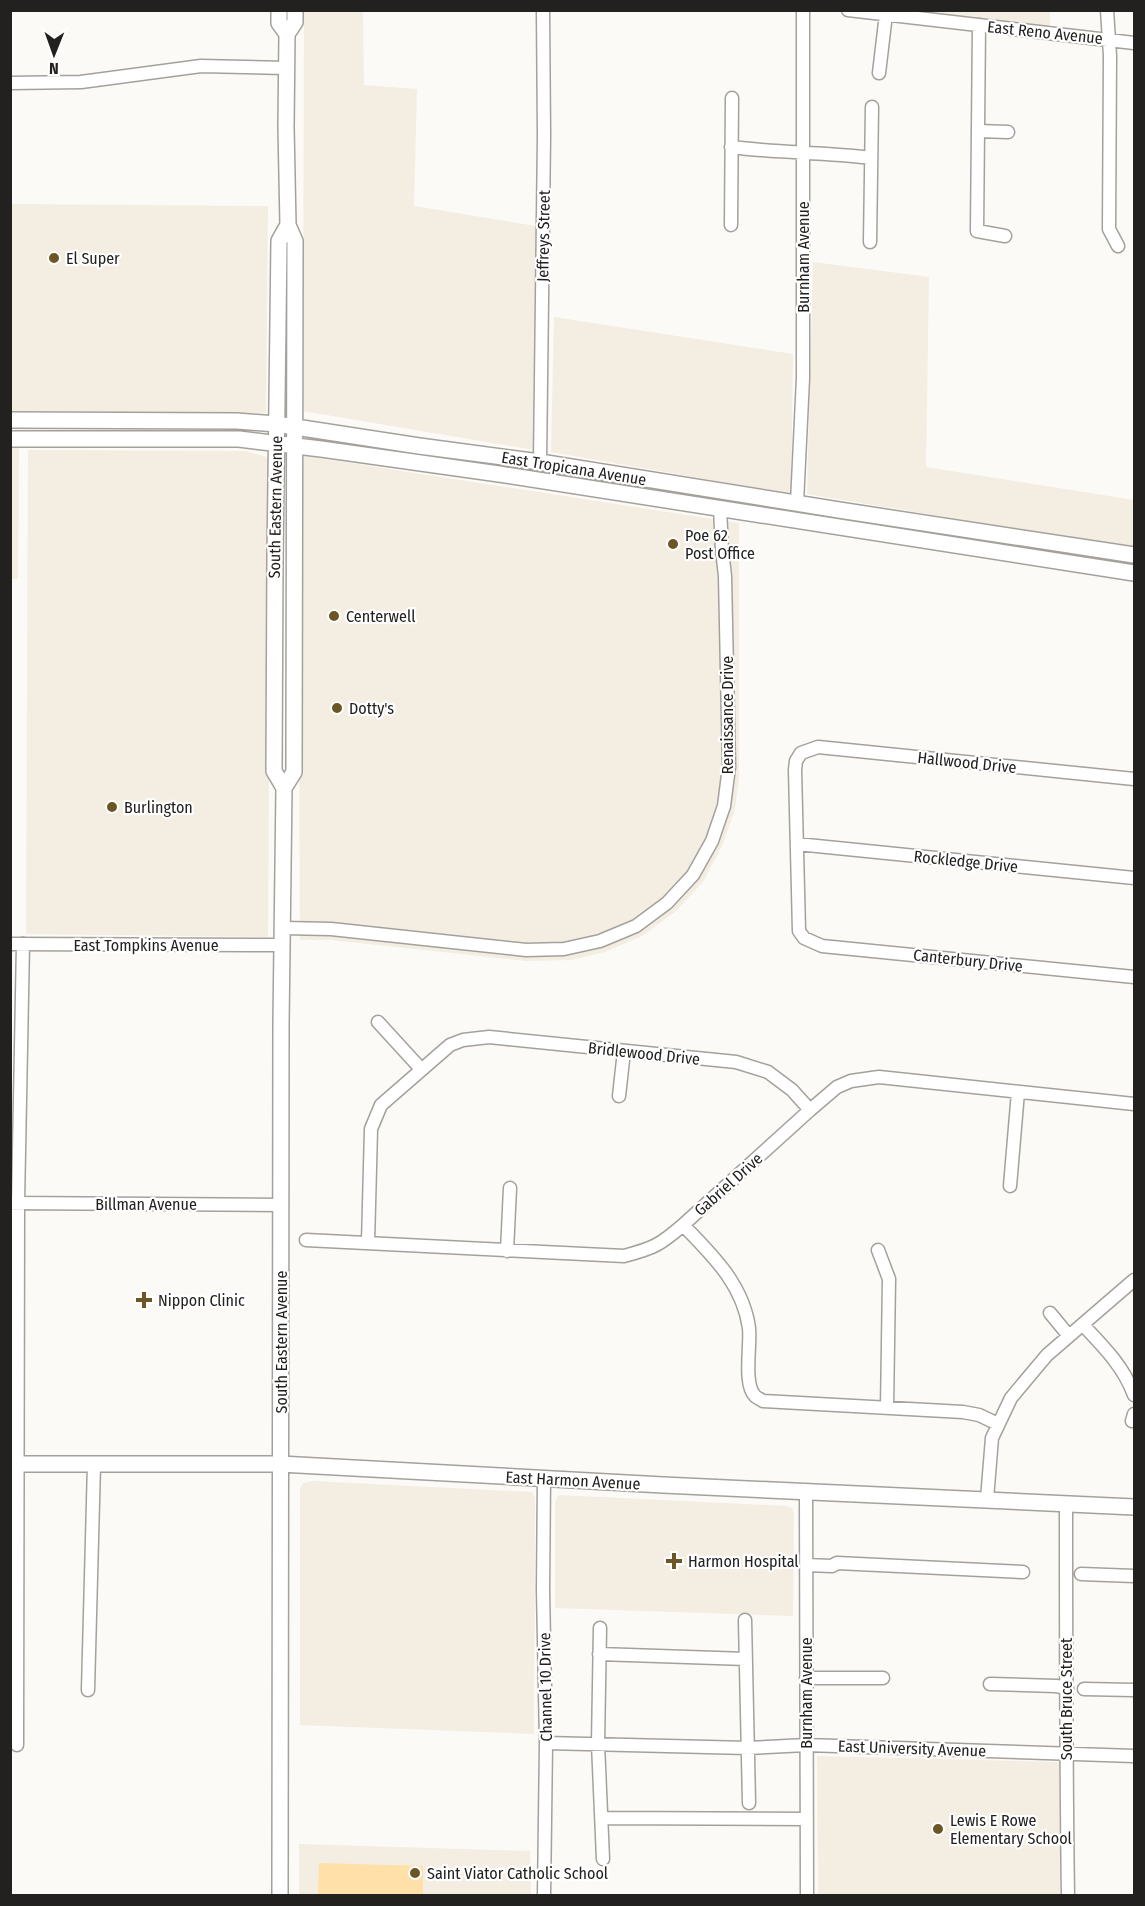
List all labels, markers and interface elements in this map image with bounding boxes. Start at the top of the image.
street label: East Reno Avenue [986,17,1104,48]
north arrow [24,24,84,84]
text: N [49,59,59,78]
street label: Jeffreys Street [533,189,554,282]
street label: Burnham Avenue [794,201,813,313]
place label: El Super [66,249,120,268]
marker: El Super [47,251,61,265]
street label: South Eastern Avenue [265,435,286,579]
street label: East Tropicana Avenue [500,448,648,489]
place label: Poe 62 Post Office [685,526,755,563]
marker: Poe 62 Post Office [666,537,680,551]
place label: Centerwell [346,607,415,626]
marker: Centerwell [327,609,341,623]
street label: Renaissance Drive [718,656,737,774]
place label: Dotty's [349,699,394,718]
marker: Dotty's [330,701,344,715]
street label: Hallwood Drive [917,748,1017,777]
place label: Burlington [124,798,193,817]
marker: Burlington [105,800,119,814]
street label: Rockledge Drive [913,847,1019,876]
street label: East Tompkins Avenue [73,936,219,955]
street label: Canterbury Drive [912,945,1024,976]
street label: Bridlewood Drive [587,1038,701,1069]
street label: Gabriel Drive [690,1149,766,1220]
street label: Billman Avenue [95,1195,197,1214]
street label: South Eastern Avenue [272,1271,291,1413]
marker: Nippon Clinic [135,1291,153,1309]
place label: Nippon Clinic [158,1291,245,1310]
street label: East Harmon Avenue [505,1467,641,1494]
marker: Harmon Hospital [665,1552,683,1570]
place label: Harmon Hospital [688,1552,799,1571]
street label: Channel 10 Drive [535,1632,556,1742]
street label: Burnham Avenue [797,1637,816,1749]
street label: South Bruce Street [1057,1637,1076,1760]
street label: East University Avenue [838,1736,986,1761]
place label: Lewis E Rowe Elementary School [950,1811,1072,1848]
marker: Lewis E Rowe Elementary School [931,1822,945,1836]
place label: Saint Viator Catholic School [427,1864,608,1883]
marker: Saint Viator Catholic School [408,1866,422,1880]

